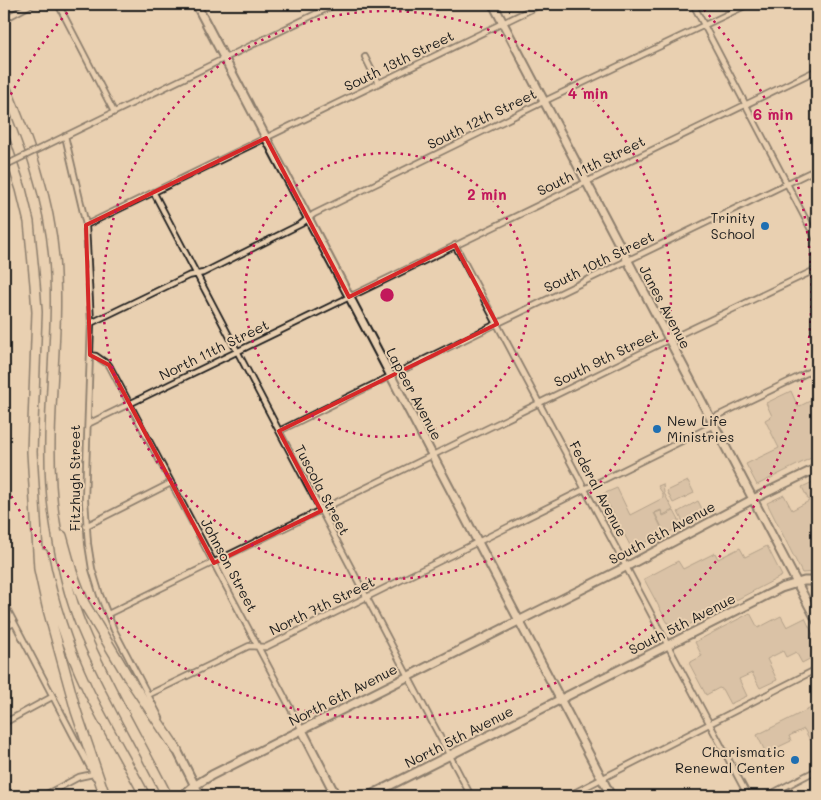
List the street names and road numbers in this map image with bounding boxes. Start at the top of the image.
street label: South 13th Street [341,26,457,95]
street label: South 12th Street [424,84,540,153]
street label: South 11th Street [534,131,648,200]
street label: South 10th Street [541,227,657,296]
street label: Janes Avenue [635,261,696,352]
street label: North 11th Street [156,315,272,384]
street label: South 9th Street [550,324,661,391]
street label: Lapeer Avenue [382,344,447,443]
street label: Fitzhugh Street [65,425,84,531]
street label: Federal Avenue [565,437,632,540]
street label: Tuscola Street [291,441,354,538]
street label: South 6th Avenue [605,497,718,569]
street label: Johnson Street [197,515,262,615]
street label: North 7th Street [266,572,378,639]
street label: South 5th Avenue [625,588,738,659]
street label: North 6th Avenue [285,659,400,730]
street label: North 5th Avenue [401,701,516,772]

